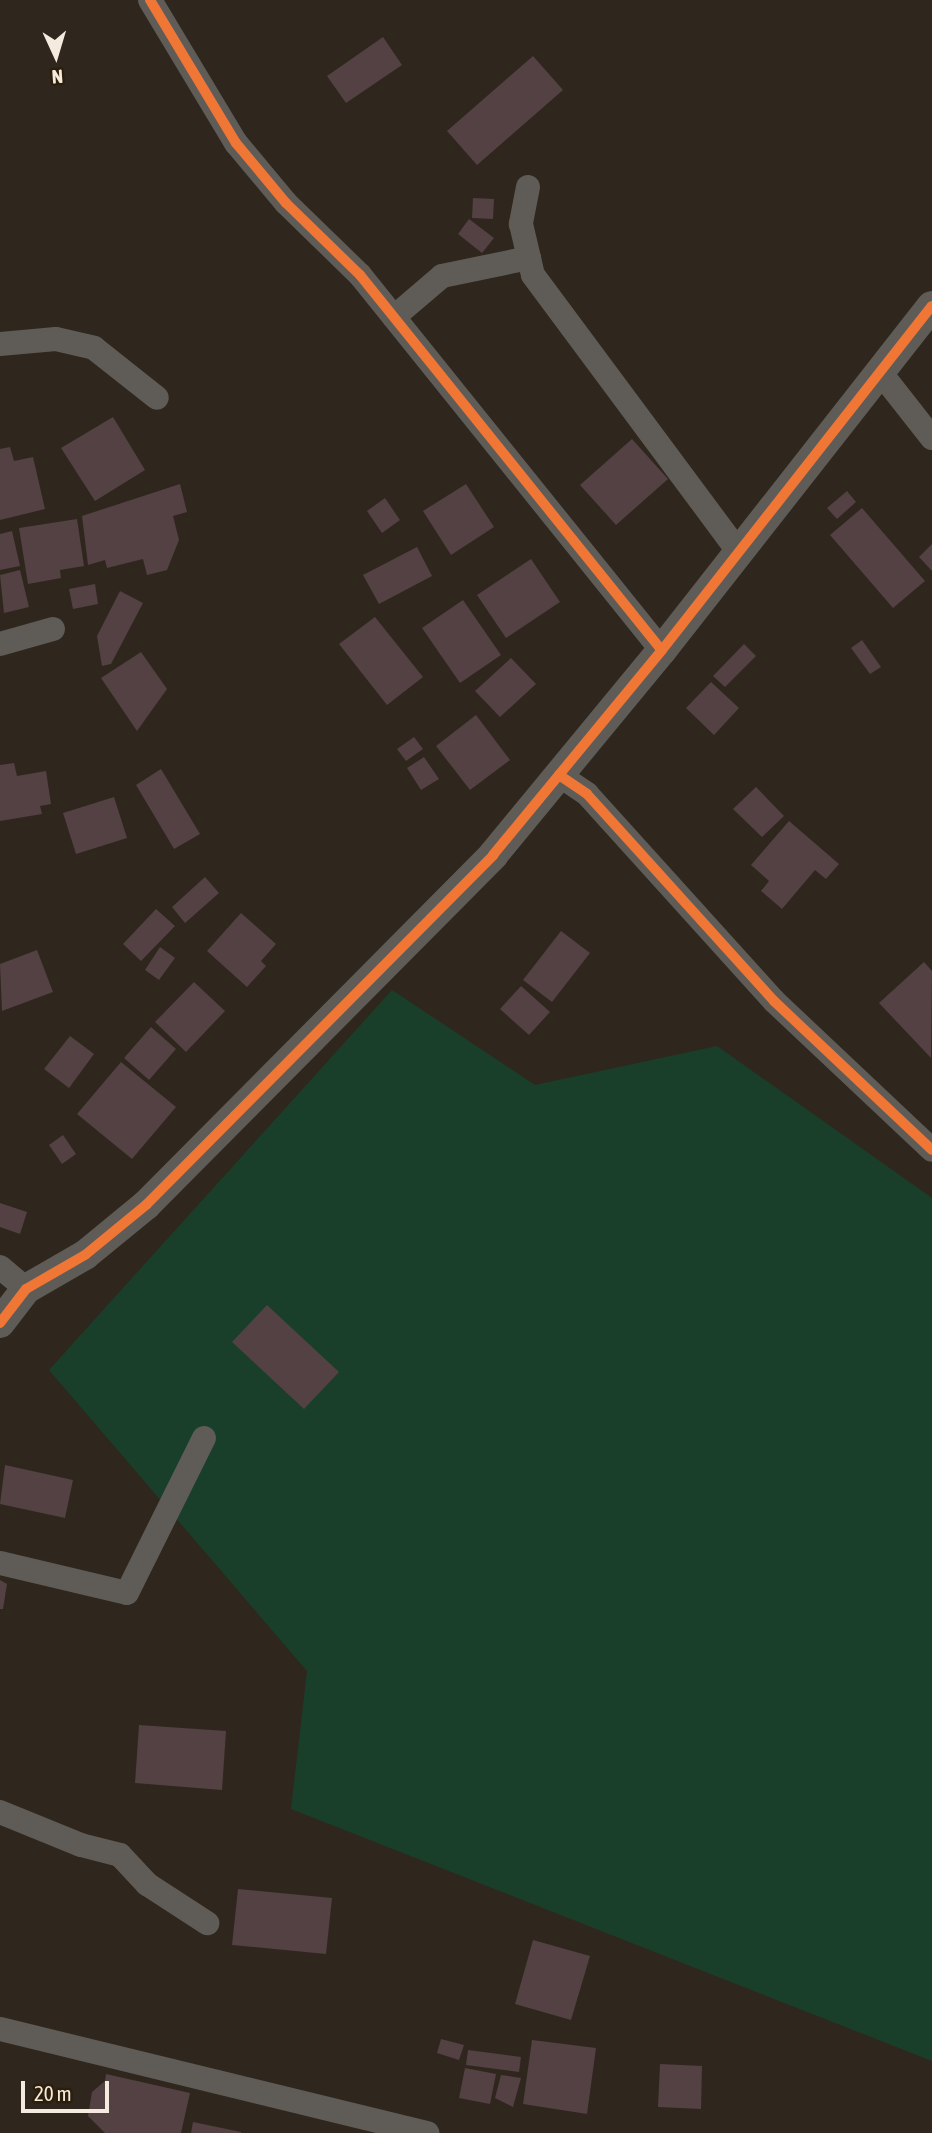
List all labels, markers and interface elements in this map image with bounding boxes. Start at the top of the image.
north arrow [21,21,91,91]
text: N [51,66,64,88]
scale bar [24,2066,112,2110]
text: 20 m [34,2081,72,2105]

